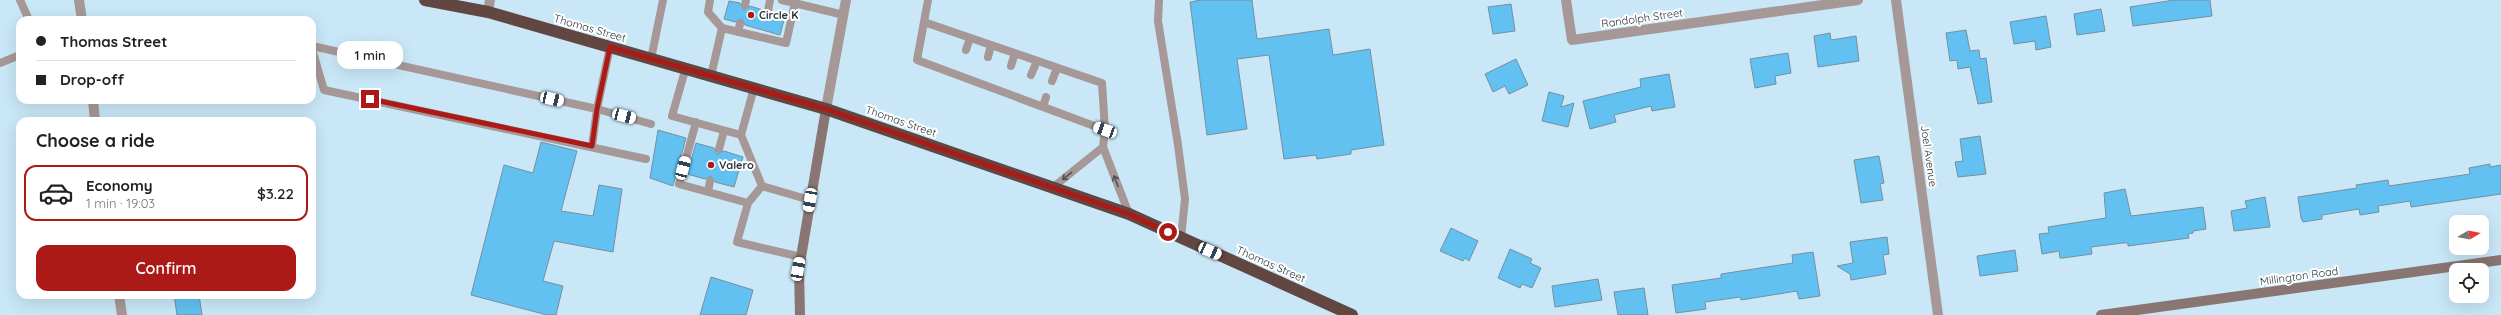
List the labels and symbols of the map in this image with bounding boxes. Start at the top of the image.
street label: Randolph Street [1600,5,1684,31]
place label: Circle K [759,8,798,22]
marker: Circle K [746,10,756,20]
street label: Thomas Street [552,11,628,45]
callout: 1 min [337,41,403,69]
route end [361,90,379,108]
car [539,90,565,108]
street label: Thomas Street [864,102,939,140]
car [611,107,637,125]
car [1092,120,1118,140]
street label: Joel Avenue [1918,124,1940,188]
car [674,155,692,181]
place label: Valero [719,158,754,172]
marker: Valero [706,160,716,170]
one-way arrow [1061,172,1072,180]
one-way arrow [1112,175,1120,187]
car [802,187,818,213]
north arrow [2449,215,2489,255]
route start [1159,223,1177,241]
car [1197,241,1223,261]
street label: Thomas Street [1234,242,1308,286]
car [790,256,806,282]
street label: Millington Road [2259,264,2339,288]

